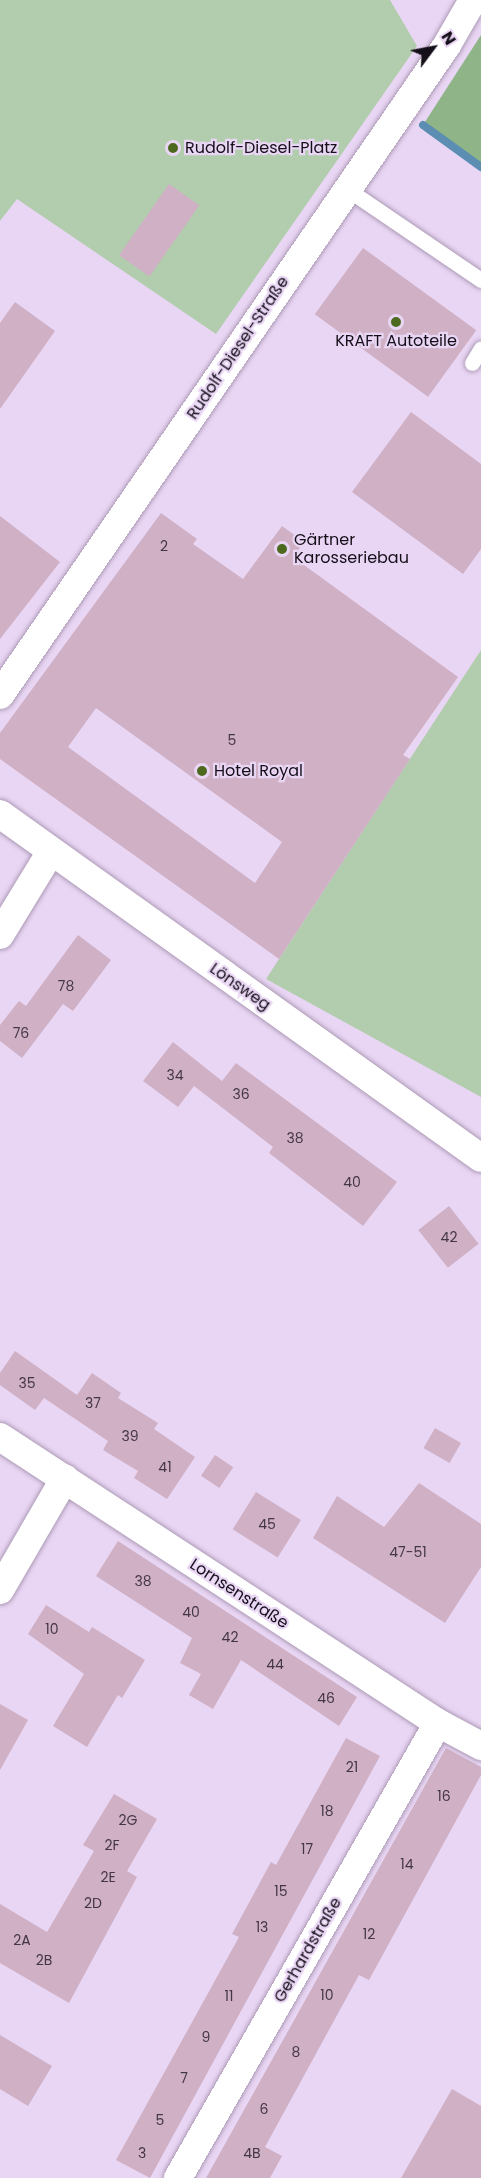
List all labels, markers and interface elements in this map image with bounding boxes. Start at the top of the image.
north arrow [403,18,463,78]
text: N [436,27,462,49]
place label: Rudolf-Diesel-Platz [185,138,337,158]
marker: Rudolf-Diesel-Platz [166,141,180,155]
street label: Rudolf-Diesel-Straße [183,273,293,423]
marker: KRAFT Autoteile [389,315,403,329]
place label: KRAFT Autoteile [335,331,457,351]
place label: Gärtner Karosseriebau [294,530,409,568]
house number: 2 [160,538,168,554]
marker: Gärtner Karosseriebau [275,542,289,556]
house number: 5 [228,732,236,748]
place label: Hotel Royal [214,761,303,781]
marker: Hotel Royal [195,764,209,778]
street label: Lönsweg [206,959,274,1015]
house number: 78 [58,978,74,994]
house number: 76 [13,1025,29,1041]
house number: 34 [166,1067,184,1083]
house number: 36 [232,1086,250,1102]
house number: 38 [286,1130,304,1146]
house number: 40 [343,1174,361,1190]
house number: 42 [441,1229,457,1245]
house number: 35 [18,1375,36,1391]
house number: 37 [85,1395,101,1411]
house number: 39 [121,1428,139,1444]
house number: 41 [158,1459,172,1475]
house number: 45 [258,1516,276,1532]
house number: 47-51 [389,1544,427,1560]
street label: Lornsenstraße [186,1555,292,1633]
house number: 38 [134,1573,152,1589]
house number: 40 [182,1604,200,1620]
house number: 10 [45,1621,59,1637]
house number: 42 [222,1629,238,1645]
house number: 44 [266,1656,284,1672]
house number: 46 [317,1690,335,1706]
house number: 21 [346,1759,358,1775]
house number: 16 [437,1788,451,1804]
house number: 18 [320,1803,334,1819]
house number: 2G [119,1812,137,1828]
house number: 2F [104,1837,120,1853]
house number: 17 [301,1841,313,1857]
house number: 14 [400,1856,414,1872]
house number: 2E [100,1869,116,1885]
house number: 15 [274,1883,288,1899]
street label: Gerhardstraße [270,1894,346,2006]
house number: 2D [84,1895,102,1911]
house number: 13 [256,1919,268,1935]
house number: 12 [363,1926,375,1942]
house number: 2A [13,1932,31,1948]
house number: 2B [36,1952,52,1968]
house number: 10 [320,1987,334,2003]
house number: 11 [225,1988,233,2004]
house number: 9 [202,2029,210,2045]
house number: 8 [292,2044,300,2060]
house number: 7 [180,2070,188,2086]
house number: 6 [260,2101,268,2117]
house number: 5 [156,2112,164,2128]
house number: 3 [138,2145,146,2161]
house number: 4B [243,2145,261,2161]

